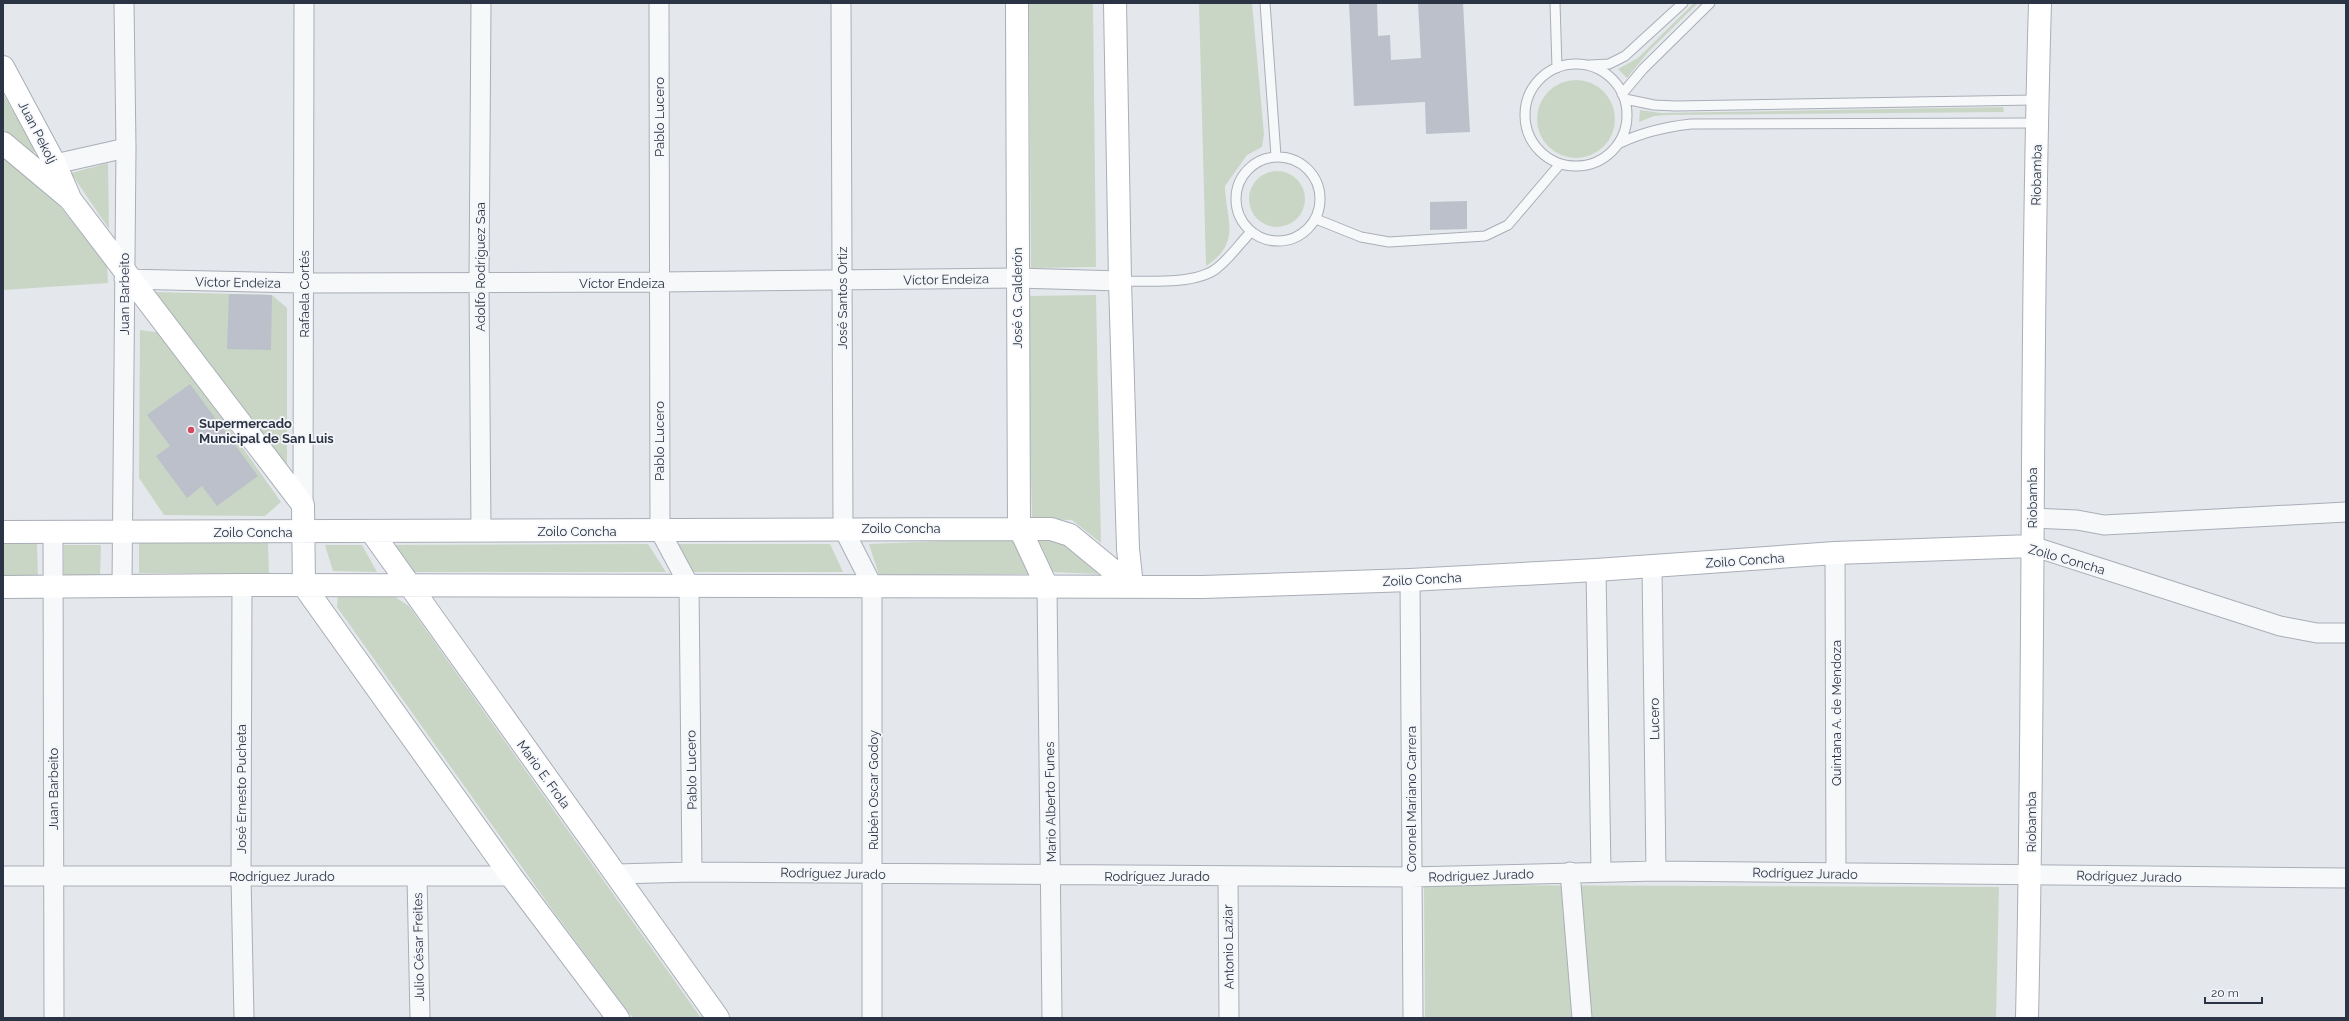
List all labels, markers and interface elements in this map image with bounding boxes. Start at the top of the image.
street label: Pablo Lucero [652,77,667,157]
street label: Juan Pekolj [15,98,60,166]
street label: Riobamba [2028,144,2045,206]
street label: Adolfo Rodríguez Saa [473,202,488,332]
street label: José Santos Ortiz [835,246,850,350]
street label: José G. Calderón [1010,247,1025,349]
street label: Rafaela Cortés [297,250,312,338]
street label: Juan Barbeito [117,252,132,335]
street label: Víctor Endeiza [903,271,989,288]
street label: Víctor Endeiza [195,274,281,291]
street label: Víctor Endeiza [579,276,665,291]
street label: Pablo Lucero [652,401,667,481]
place label: Supermercado Municipal de San Luis [199,416,334,446]
marker: Supermercado Municipal de San Luis [186,425,196,435]
street label: Riobamba [2025,467,2040,529]
street label: Zoilo Concha [861,521,941,536]
street label: Zoilo Concha [537,524,617,539]
street label: Zoilo Concha [213,525,293,540]
street label: Zoilo Concha [2027,541,2107,578]
street label: Zoilo Concha [1705,550,1785,571]
street label: Zoilo Concha [1382,570,1462,589]
street label: Quintana A. de Mendoza [1829,640,1844,786]
street label: Lucero [1647,698,1662,740]
street label: José Ernesto Pucheta [234,724,249,854]
street label: Coronel Mariano Carrera [1404,726,1419,872]
street label: Pablo Lucero [683,730,700,810]
street label: Rubén Oscar Godoy [866,730,881,850]
street label: Mario E. Frola [514,737,573,811]
street label: Mario Alberto Funes [1042,741,1059,862]
street label: Juan Barbeito [46,747,61,830]
street label: Riobamba [2024,791,2039,853]
street label: Rodríguez Jurado [780,865,886,882]
street label: Rodríguez Jurado [1752,865,1858,882]
street label: Rodríguez Jurado [1428,866,1534,885]
street label: Rodríguez Jurado [2076,868,2182,885]
street label: Rodríguez Jurado [229,869,335,884]
street label: Rodríguez Jurado [1104,869,1210,884]
street label: Julio César Freites [410,892,427,1002]
street label: Antonio Laziar [1220,904,1237,990]
scale bar [2205,979,2262,1005]
text: 20 m [2211,986,2239,1000]

